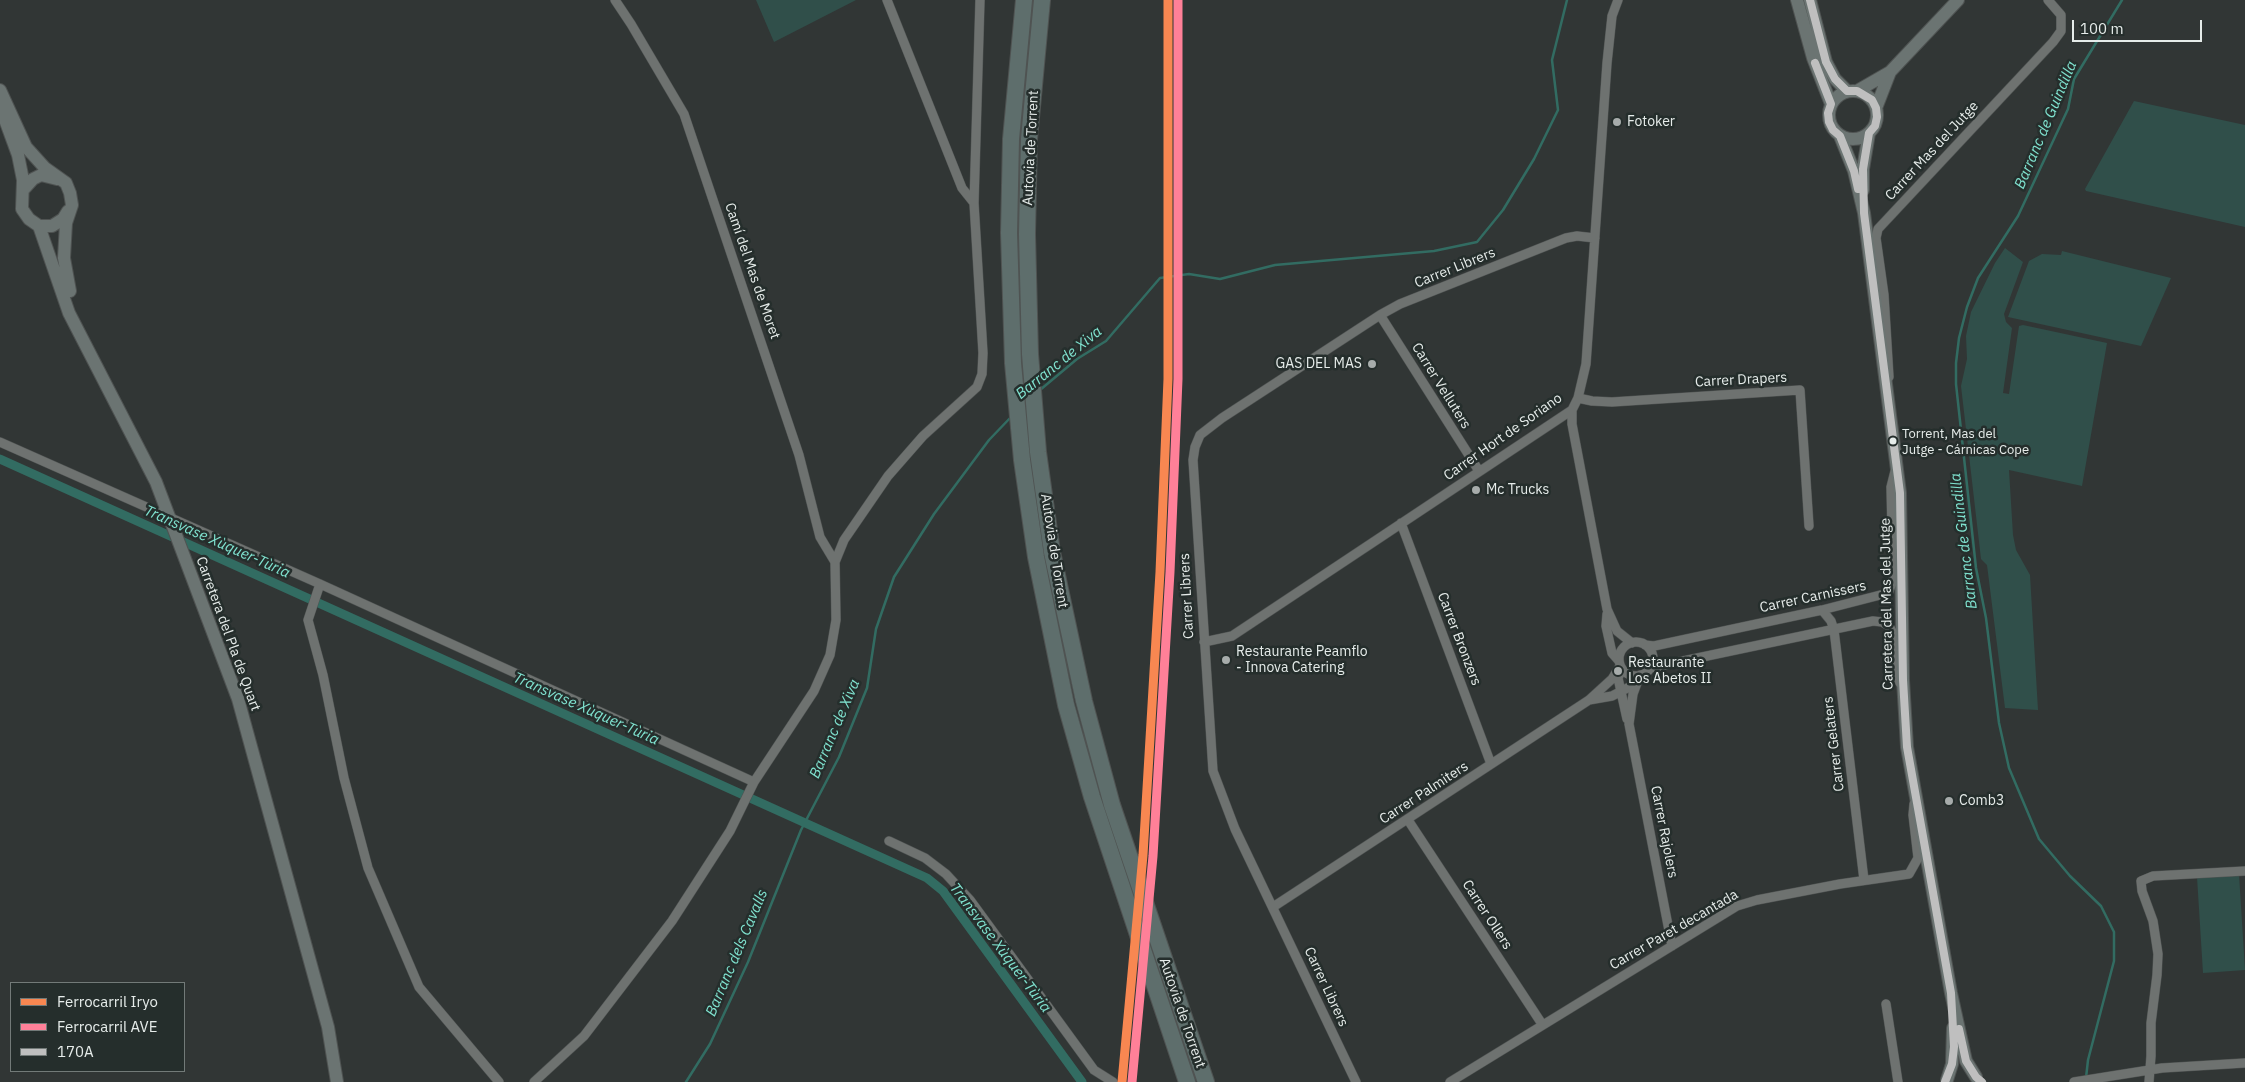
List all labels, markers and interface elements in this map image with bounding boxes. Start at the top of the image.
scale bar [2075,10,2205,42]
text: 100 m [2080,19,2124,38]
water label: Barranc de Guindilla [2011,58,2081,192]
street label: Autovia de Torrent [1020,90,1042,206]
street label: Carrer Mas del Jutge [1882,98,1982,204]
place label: Fotoker [1627,114,1675,130]
marker: Fotoker [1611,116,1623,128]
street label: Camí del Mas de Moret [721,201,783,341]
street label: Carrer Librers [1412,244,1498,292]
water label: Barranc de Xiva [1012,323,1106,403]
street label: Carrer Velluters [1408,340,1474,432]
place label: GAS DEL MAS [1276,356,1362,372]
marker: GAS DEL MAS [1366,358,1378,370]
street label: Carrer Drapers [1695,369,1787,391]
street label: Carrer Hort de Soriano [1441,390,1565,484]
place label: Torrent, Mas del Jutge - Cárnicas Cope [1902,426,2029,457]
marker: Torrent, Mas del Jutge - Cárnicas Cope [1888,436,1898,446]
water label: Barranc de Guindilla [1947,472,1981,610]
place label: Mc Trucks [1486,482,1549,498]
marker: Mc Trucks [1470,484,1482,496]
street label: Autovia de Torrent [1037,493,1071,609]
water label: Transvase Xùquer-Tùria [141,502,293,582]
street label: Carretera del Mas del Jutge [1877,518,1897,690]
street label: Carrer Librers [1176,553,1198,639]
street label: Carretera del Pla de Quart [192,555,264,713]
street label: Carrer Carnissers [1758,578,1868,616]
street label: Carrer Bronzers [1434,590,1484,688]
place label: Restaurante Peamflo - Innova Catering [1236,644,1368,676]
marker: Restaurante Peamflo - Innova Catering [1220,654,1232,666]
place label: Restaurante Los Abetos II [1628,655,1712,688]
marker: Restaurante Los Abetos II [1612,665,1624,677]
water label: Transvase Xùquer-Tùria [510,669,662,749]
water label: Barranc de Xiva [806,677,864,781]
street label: Carrer Gelaters [1820,695,1848,793]
street label: Carrer Palmiters [1377,758,1471,828]
street label: Carrer Rajolers [1647,784,1681,880]
place label: Comb3 [1959,793,2004,809]
marker: Comb3 [1943,795,1955,807]
street label: Carrer Ollers [1458,877,1516,953]
water label: Transvase Xùquer-Tùria [945,880,1055,1016]
street label: Carrer Paret decantada [1607,886,1741,974]
water label: Barranc dels Cavalls [702,887,772,1019]
street label: Carrer Librers [1300,945,1352,1029]
street label: Autovia de Torrent [1155,956,1209,1070]
legend [10,982,185,1072]
text: Ferrocarril Iryo [57,992,158,1011]
text: Ferrocarril AVE [57,1017,157,1036]
text: 170A [57,1042,94,1061]

